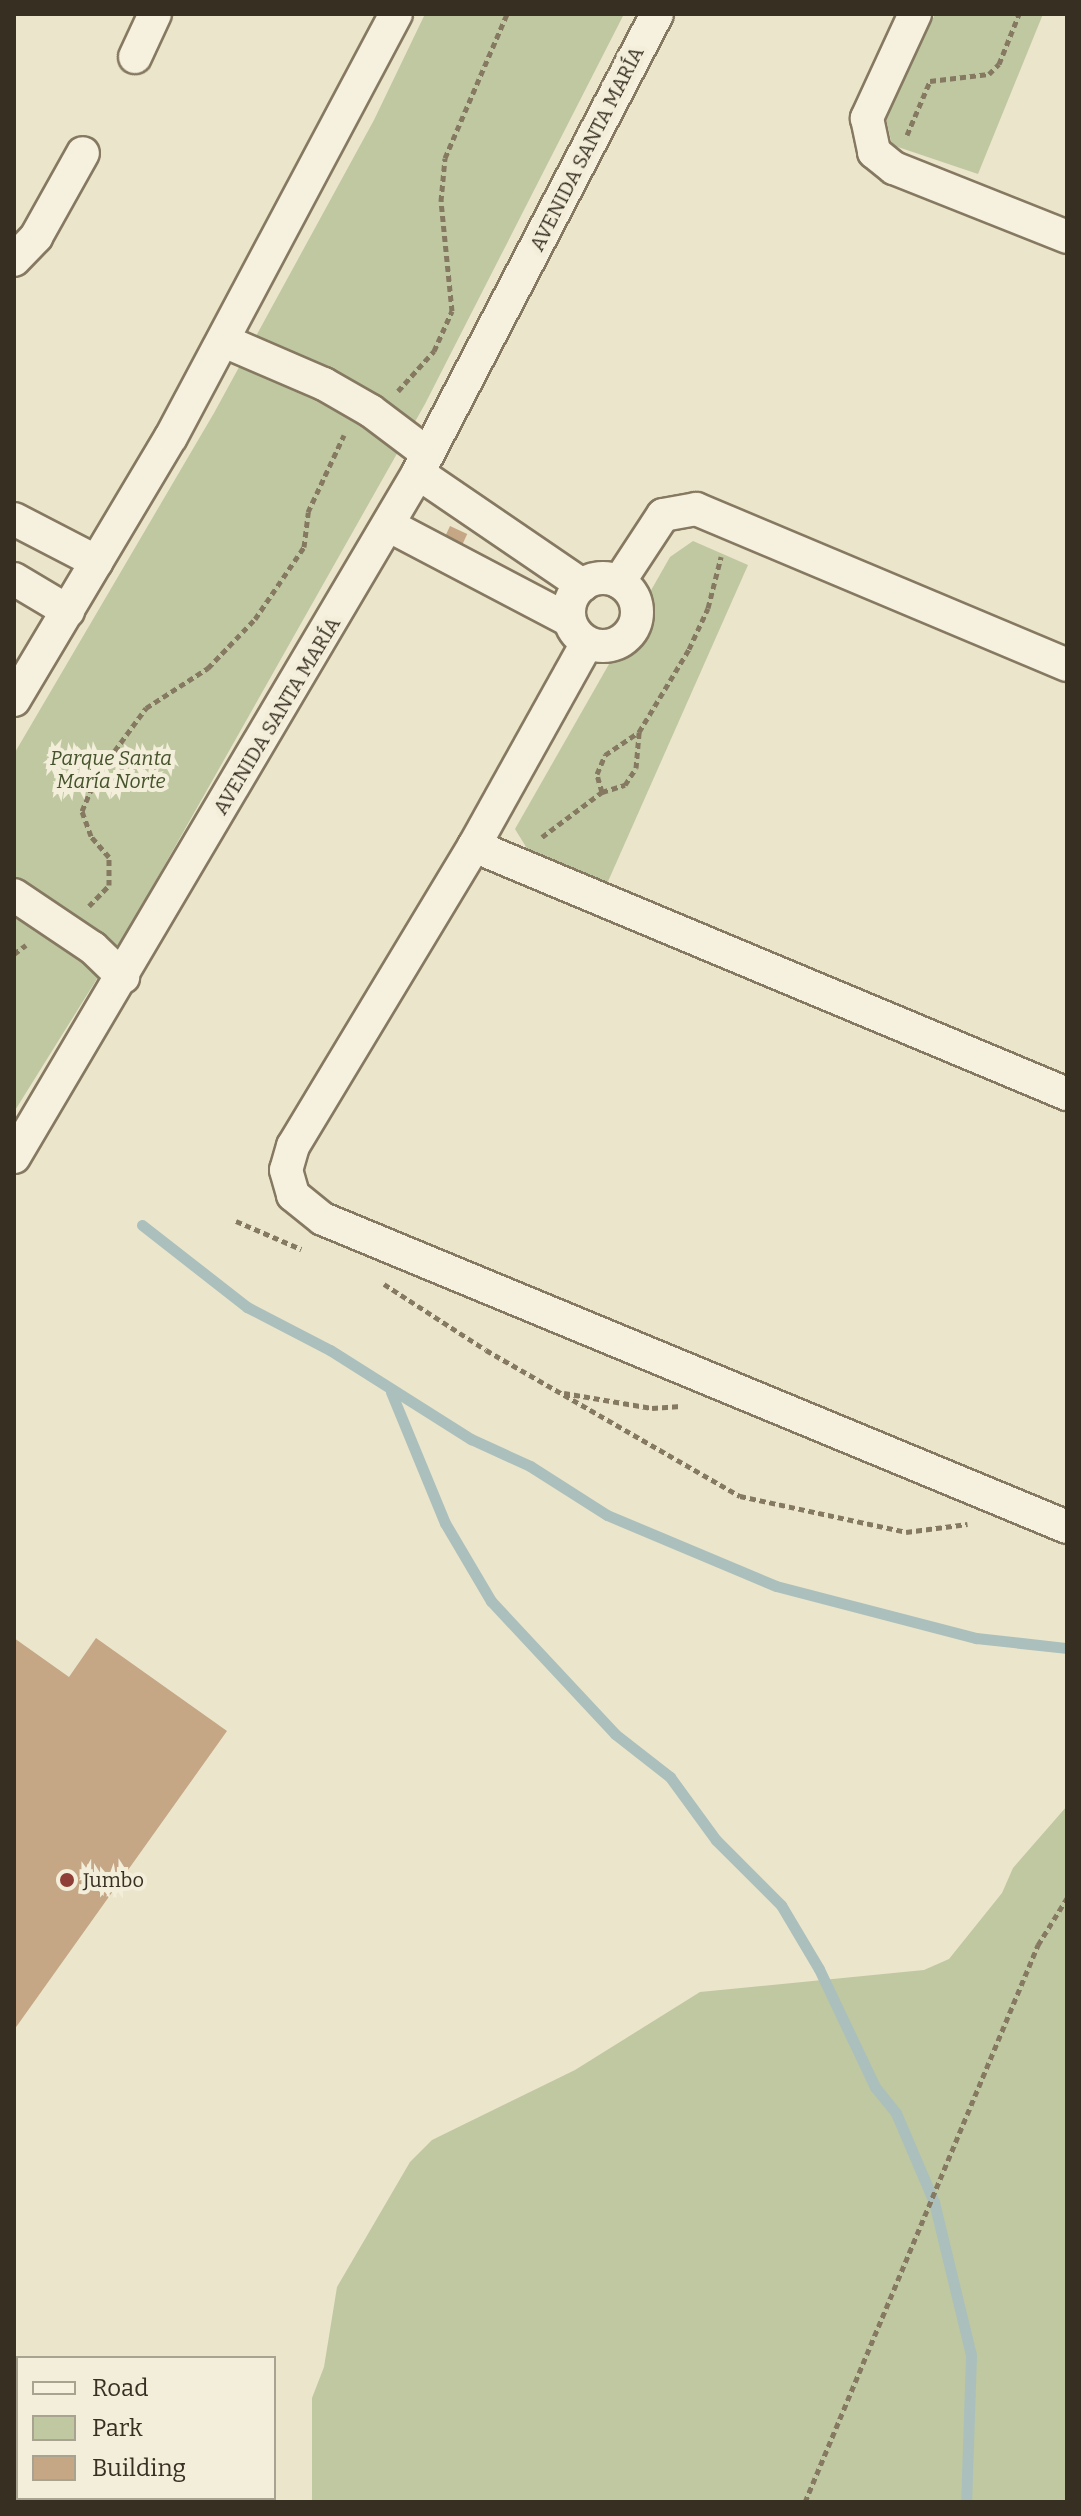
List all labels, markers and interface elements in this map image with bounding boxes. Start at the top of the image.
street label: AVENIDA SANTA MARÍA [525,43,649,255]
street label: AVENIDA SANTA MARÍA [208,613,346,819]
park label: Parque Santa María Norte [50,747,172,794]
place label: Jumbo [83,1868,144,1892]
marker: Jumbo [58,1871,76,1889]
legend [16,2356,276,2500]
text: Road [92,2374,148,2402]
text: Park [92,2414,143,2442]
text: Building [92,2454,186,2482]

